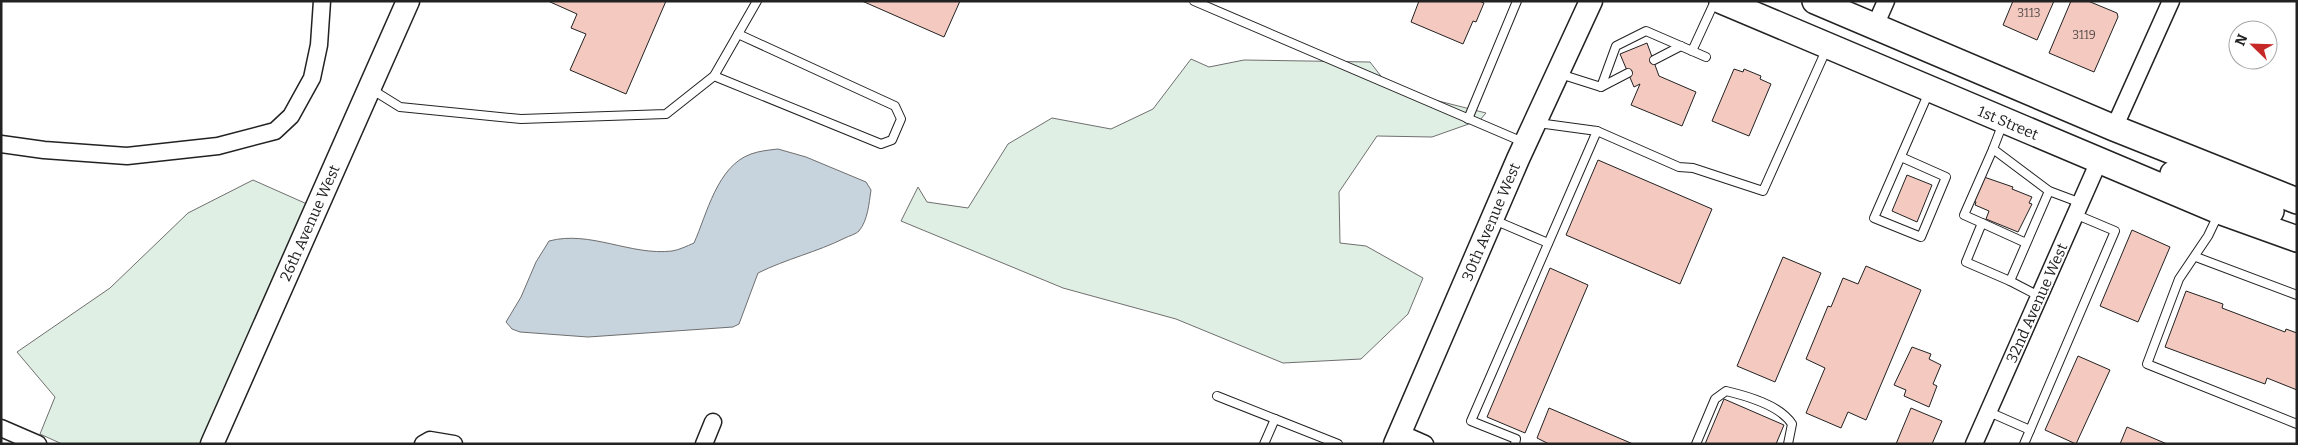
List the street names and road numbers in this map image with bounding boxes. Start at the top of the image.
street label: 1st Street [1975,102,2042,144]
street label: 30th Avenue West [1458,160,1524,284]
street label: 26th Avenue West [276,162,344,284]
street label: 32nd Avenue West [2003,240,2072,366]

